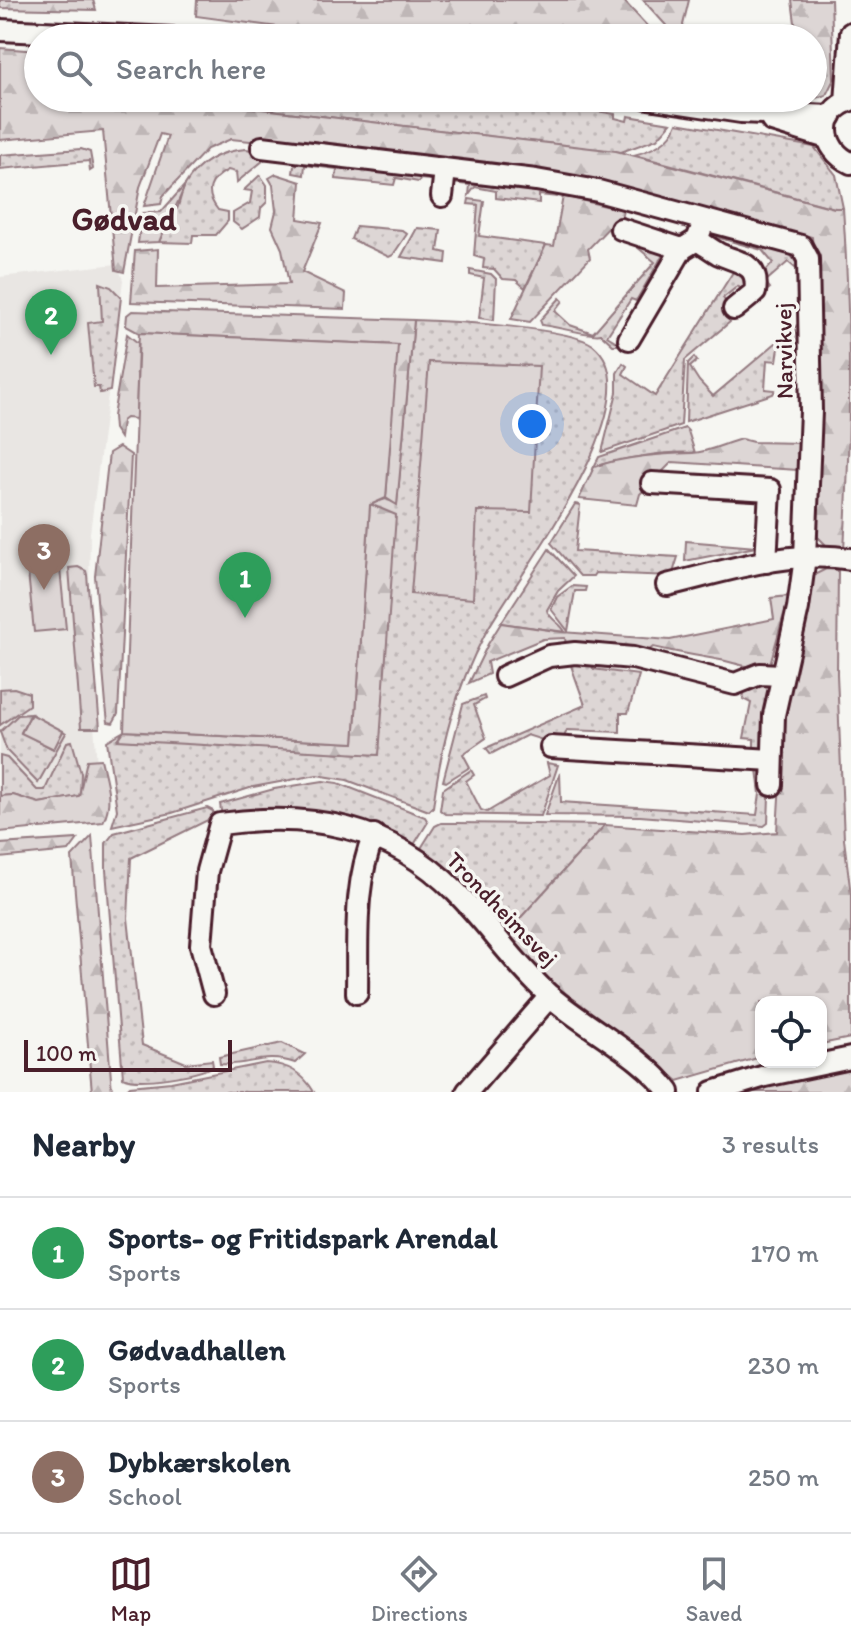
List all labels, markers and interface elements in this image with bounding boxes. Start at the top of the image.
search box [24,24,827,112]
icon: search [52,46,96,90]
text: Search here [116,50,266,87]
district label: Gødvad [71,200,177,238]
pin: 2 [25,289,77,355]
street label: Narvikvej [768,303,799,400]
your location [512,404,552,444]
pin: 3 [18,524,70,590]
pin: 1 [219,552,271,618]
street label: Trondheimsvej [440,845,564,972]
map controls [755,996,827,1068]
button: locate [755,996,827,1068]
scale bar [24,1036,232,1072]
text: 100 m [36,1040,97,1067]
text: Nearby [32,1124,135,1165]
text: 3 results [722,1128,819,1160]
text: Sports- og Fritidspark Arendal [108,1219,498,1256]
text: 1 [52,1237,64,1269]
text: 170 m [750,1237,819,1269]
text: Sports [108,1256,181,1288]
text: Gødvadhallen [108,1331,286,1368]
text: 2 [51,1349,65,1381]
text: 230 m [747,1349,819,1381]
text: Sports [108,1368,181,1400]
text: Dybkærskolen [108,1443,290,1480]
text: 3 [51,1461,65,1493]
text: 250 m [748,1461,819,1493]
text: School [108,1480,182,1512]
tab: Map [109,1552,153,1627]
tab: Directions [371,1552,468,1627]
tab: Saved [686,1552,742,1627]

